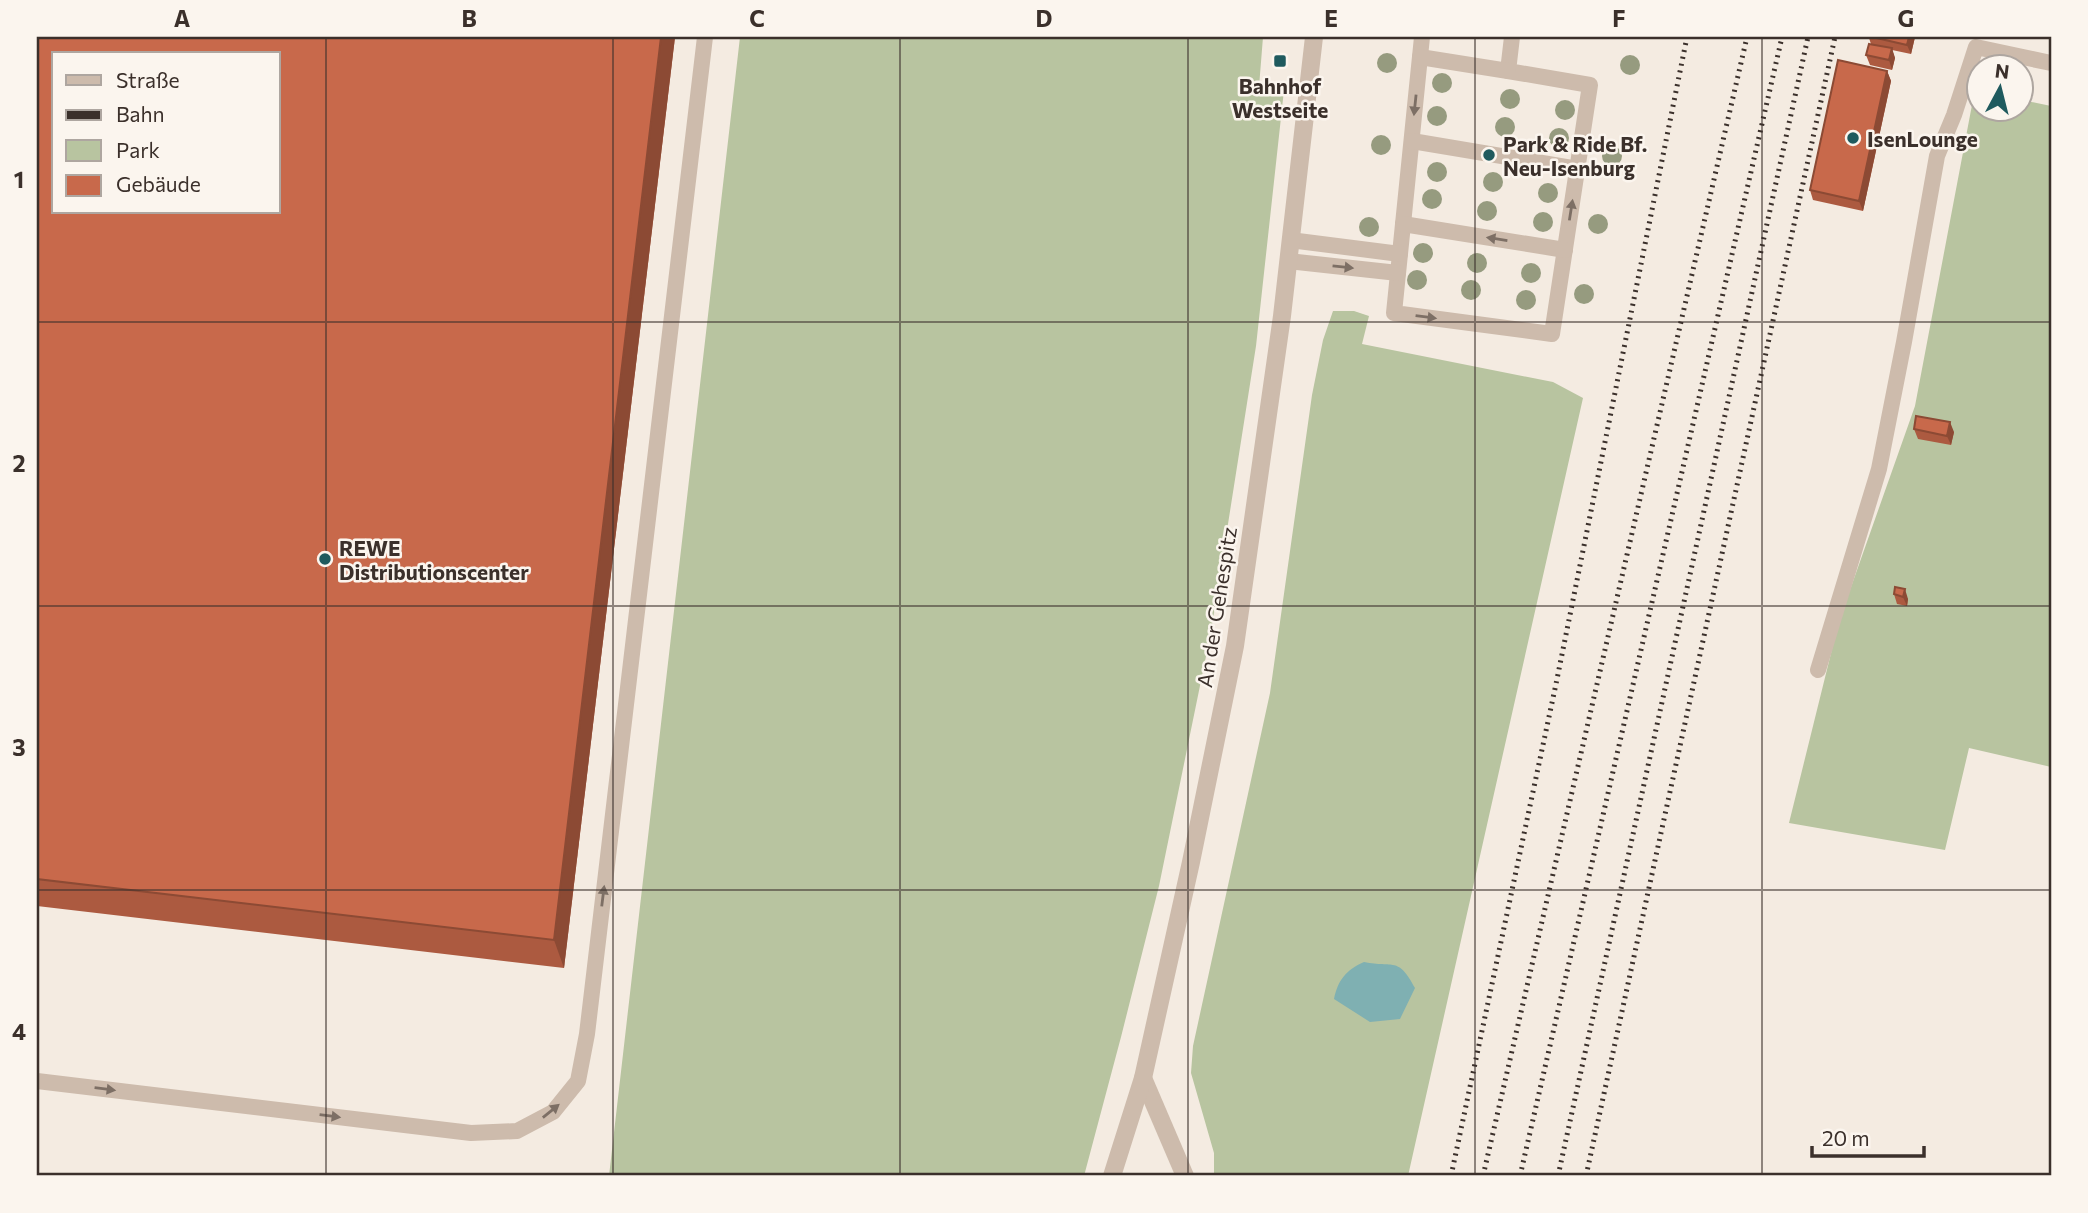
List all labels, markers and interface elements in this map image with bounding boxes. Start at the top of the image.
text: A [174,4,191,32]
text: B [461,4,477,32]
text: C [749,4,765,32]
text: D [1036,4,1053,32]
text: E [1324,4,1338,32]
text: F [1612,4,1626,32]
text: G [1898,4,1914,32]
legend [52,52,280,214]
north arrow [1966,52,2036,122]
marker: Bahnhof Westseite [1272,53,1288,69]
text: N [1994,58,2011,83]
text: Straße [116,67,180,92]
place label: Bahnhof Westseite [1232,73,1328,122]
one-way arrow [1410,94,1421,116]
text: Bahn [116,101,165,126]
place label: IsenLounge [1867,126,1978,151]
marker: IsenLounge [1845,130,1861,146]
place label: Park & Ride Bf. Neu-Isenburg [1503,131,1647,180]
text: Park [116,137,160,162]
marker: Park & Ride Bf. Neu-Isenburg [1481,147,1497,163]
text: 1 [14,165,24,193]
text: Gebäude [116,171,201,196]
one-way arrow [1566,198,1577,220]
one-way arrow [1486,233,1508,244]
one-way arrow [1332,262,1354,273]
one-way arrow [1416,312,1438,323]
text: 2 [12,449,26,477]
street label: An der Gehespitz [1191,525,1241,689]
place label: REWE Distributionscenter [339,535,529,584]
marker: REWE Distributionscenter [317,551,333,567]
text: 3 [12,733,26,761]
one-way arrow [598,885,609,907]
text: 4 [12,1017,26,1045]
one-way arrow [94,1084,116,1095]
one-way arrow [541,1103,559,1118]
one-way arrow [320,1110,342,1121]
scale bar [1812,1115,1924,1159]
text: 20 m [1822,1125,1870,1150]

